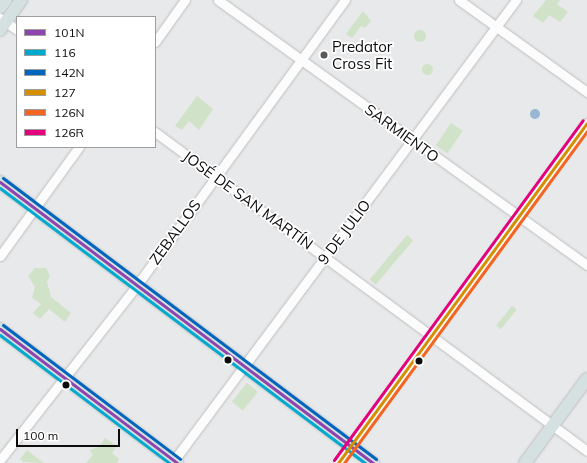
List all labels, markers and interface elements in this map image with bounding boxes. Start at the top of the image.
legend [16,16,156,148]
text: 101N [54,25,85,40]
place label: Predator Cross Fit [332,37,392,72]
text: 116 [54,45,76,60]
marker: Predator Cross Fit [319,50,329,60]
text: 142N [54,65,85,80]
text: 127 [54,85,76,100]
street label: SARMIENTO [361,100,443,166]
text: 126N [54,105,85,120]
text: 126R [54,125,84,140]
street label: JOSÉ DE SAN MARTÍN [180,147,316,253]
street label: ZEBALLOS [146,196,204,268]
street label: 9 DE JULIO [314,196,374,268]
unlabelled marker [223,355,233,365]
unlabelled marker [414,356,424,366]
unlabelled marker [61,380,71,390]
scale bar [18,421,122,447]
text: 100 m [23,428,58,443]

